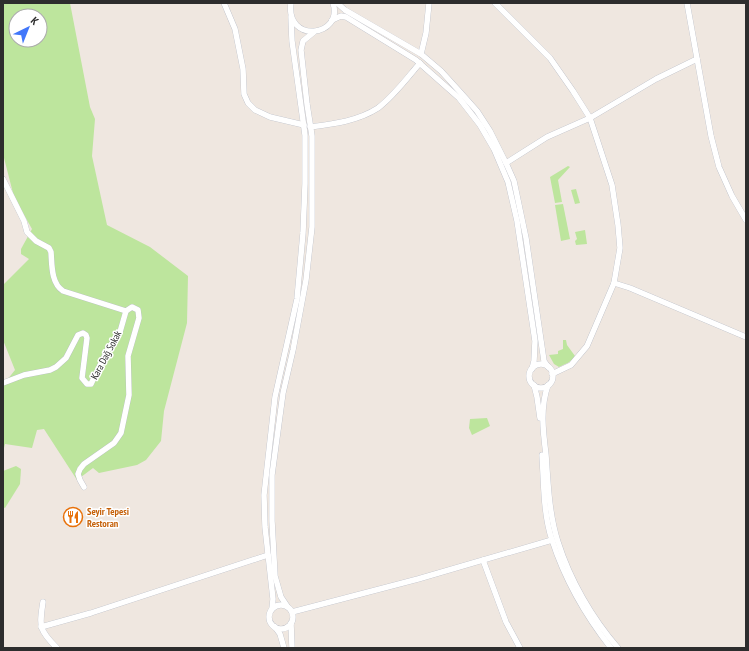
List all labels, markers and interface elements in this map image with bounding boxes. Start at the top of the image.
north arrow [8,8,48,48]
text: K [28,14,42,28]
street label: Kara Dağ Sokak [88,328,124,382]
place label: Seyir Tepesi Restoran [87,505,129,530]
restaurant icon: Seyir Tepesi Restoran [62,506,84,528]

